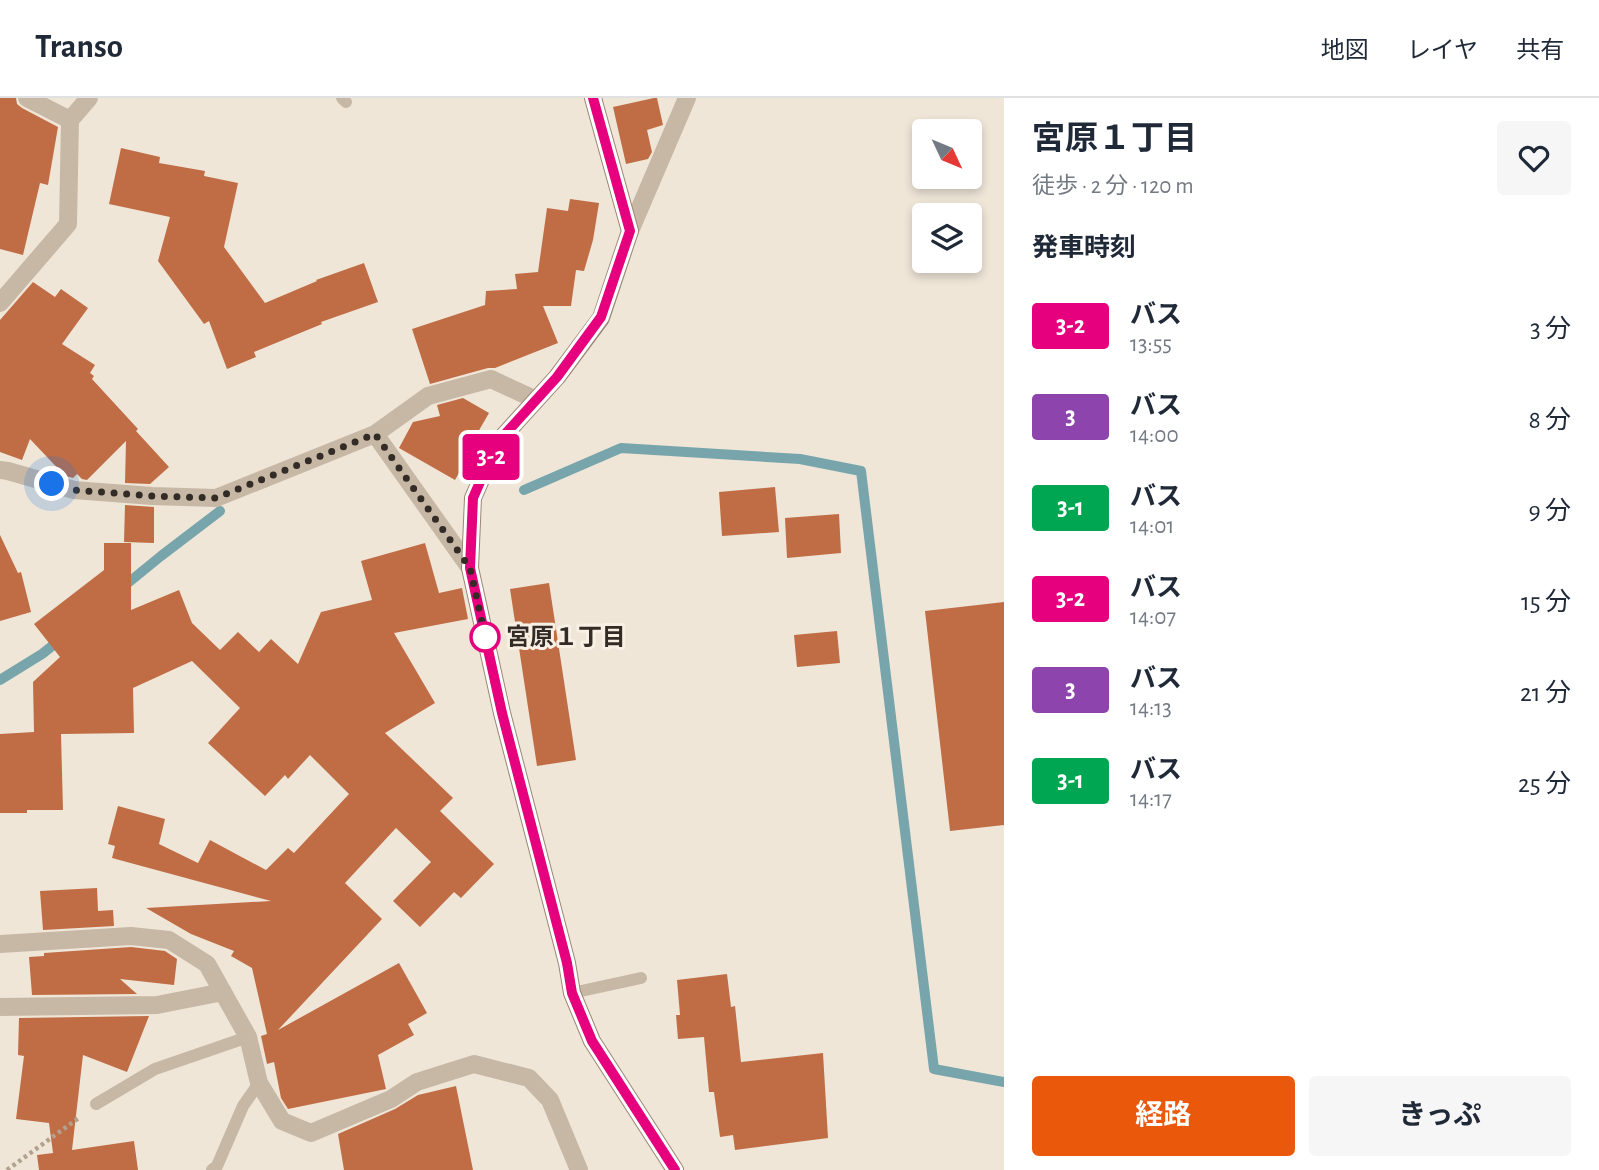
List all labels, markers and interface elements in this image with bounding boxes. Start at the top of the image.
text: Transo [35,31,123,64]
text: 地図 [1321,39,1369,63]
text: レイヤ [1407,39,1478,63]
text: 共有 [1516,39,1564,63]
north arrow [912,119,982,189]
map controls [912,119,982,273]
button: heart [1497,121,1571,195]
text: 宮原１丁目 [1032,123,1197,156]
text: 徒歩 · 2 分 · 120 m [1032,175,1194,198]
button: layers [912,203,982,273]
text: 発車時刻 [1032,235,1136,261]
text: バス [1130,302,1182,328]
text: 3-2 [1056,314,1085,338]
text: 3 分 [1530,316,1571,342]
text: 13:55 [1130,333,1172,356]
text: バス [1130,393,1182,419]
text: 3 [1065,405,1076,429]
text: 8 分 [1528,407,1571,433]
text: 14:00 [1130,424,1179,447]
line badge: 3-2 [451,434,531,480]
text: 3-2 [477,445,505,469]
your location [34,466,69,501]
text: バス [1130,484,1182,510]
text: 3-1 [1057,496,1084,520]
text: 9 分 [1528,498,1571,524]
text: 14:01 [1130,515,1174,538]
text: バス [1130,575,1182,601]
text: 3-2 [1056,587,1085,611]
text: 15 分 [1521,589,1571,615]
text: 14:07 [1130,606,1176,629]
marker: 宮原１丁目 [470,622,500,652]
place label: 宮原１丁目 [506,624,626,650]
text: バス [1130,666,1182,692]
text: 3 [1065,678,1076,702]
text: 21 分 [1520,680,1571,706]
text: 14:13 [1130,697,1172,720]
text: バス [1130,757,1182,783]
text: 3-1 [1057,769,1084,793]
text: 25 分 [1518,771,1571,797]
text: 14:17 [1130,788,1172,811]
button: 経路 [1032,1076,1295,1156]
button: きっぷ [1309,1076,1571,1156]

